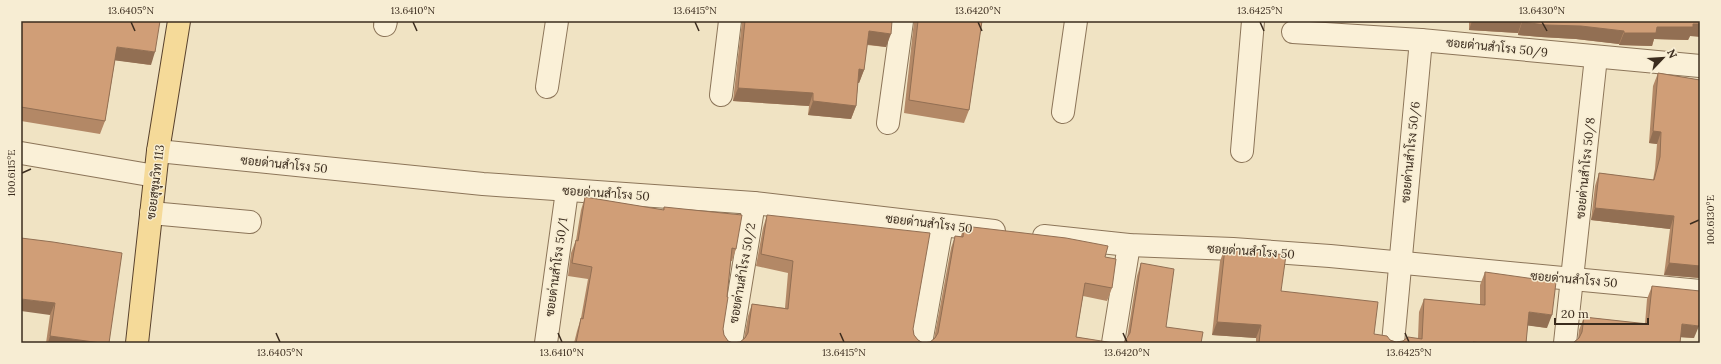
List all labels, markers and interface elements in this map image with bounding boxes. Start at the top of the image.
text: 13.6405°N [108,4,154,17]
text: 13.6410°N [391,4,436,17]
text: 13.6415°N [673,4,717,17]
text: 13.6420°N [955,4,1001,17]
text: 13.6425°N [1237,4,1283,17]
text: 13.6430°N [1519,4,1565,17]
street label: ซอยด่านสำโรง 50/9 [1445,34,1549,61]
north arrow [1643,38,1683,78]
text: N [1664,47,1680,61]
street label: ซอยด่านสำโรง 50/6 [1397,100,1424,204]
street label: ซอยด่านสำโรง 50/8 [1572,116,1599,220]
street label: ซอยสุขุมวิท 113 [143,143,169,221]
text: 100.6115°E [5,149,18,197]
street label: ซอยด่านสำโรง 50 [240,152,328,176]
street label: ซอยด่านสำโรง 50 [562,182,650,204]
text: 100.6130°E [1704,195,1717,245]
street label: ซอยด่านสำโรง 50 [885,210,973,236]
street label: ซอยด่านสำโรง 50/1 [542,217,571,318]
street label: ซอยด่านสำโรง 50/2 [726,222,759,325]
street label: ซอยด่านสำโรง 50 [1207,240,1295,262]
street label: ซอยด่านสำโรง 50 [1530,268,1618,290]
scale bar [1555,300,1648,326]
text: 20 m [1561,306,1589,321]
text: 13.6405°N [257,346,303,359]
text: 13.6410°N [540,346,585,359]
text: 13.6415°N [822,346,866,359]
text: 13.6420°N [1104,346,1150,359]
text: 13.6425°N [1386,346,1432,359]

